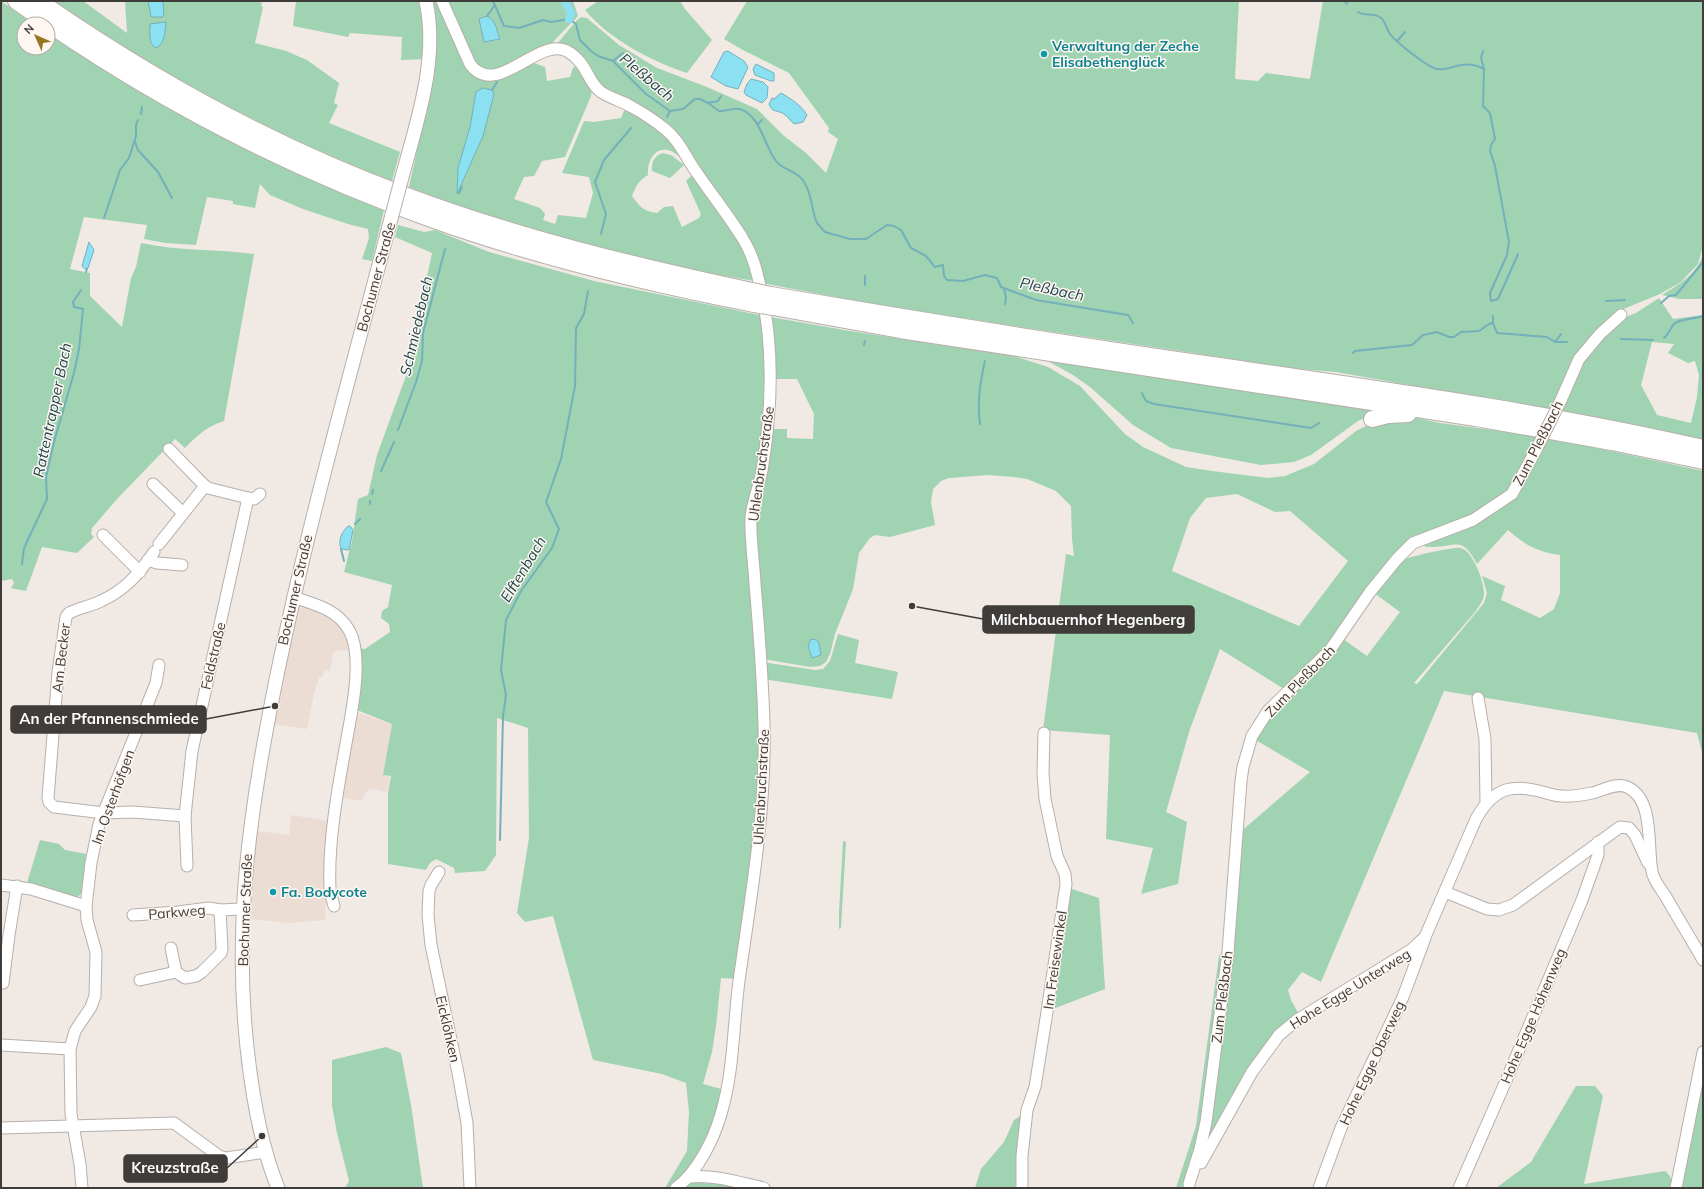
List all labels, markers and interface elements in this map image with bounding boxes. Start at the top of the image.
north arrow [16,16,56,56]
text: N [21,21,37,37]
place label: Verwaltung der Zeche Elisabethenglück [1051,37,1199,71]
water label: Pleßbach [616,49,678,105]
marker: Verwaltung der Zeche Elisabethenglück [1039,49,1049,59]
street label: Bochumer Straße [353,220,399,334]
water label: Pleßbach [1018,273,1086,305]
water label: Schmiedebach [395,274,437,378]
water label: Rattentrapper Bach [28,341,76,479]
street label: Zum Pleßbach [1509,397,1567,489]
street label: Uhlenbruchstraße [744,405,778,523]
water label: Elftenbach [496,532,550,605]
street label: Bochumer Straße [274,533,316,647]
callout: Milchbauernhof Hegenberg [983,606,1194,633]
text: Milchbauernhof Hegenberg [991,610,1185,629]
street label: Am Becker [48,621,74,694]
street label: Feldstraße [197,621,229,691]
street label: Zum Pleßbach [1261,641,1339,721]
callout: An der Pfannenschmiede [11,706,206,733]
text: An der Pfannenschmiede [19,709,199,728]
street label: Uhlenbruchstraße [749,729,773,845]
street label: Im Osterhöfgen [87,747,139,847]
street label: Bochumer Straße [234,853,256,967]
place label: Fa. Bodycote [281,883,367,901]
marker: Fa. Bodycote [268,887,278,897]
street label: Parkweg [148,901,206,923]
street label: Im Freisewinkel [1039,910,1071,1010]
street label: Hohe Egge Unterweg [1286,945,1414,1033]
street label: Hohe Egge Höhenweg [1496,946,1570,1086]
street label: Zum Pleßbach [1207,950,1237,1044]
street label: Eicklöhken [432,994,464,1064]
street label: Hohe Egge Oberweg [1335,998,1409,1128]
callout: Kreuzstraße [124,1155,227,1182]
text: Kreuzstraße [131,1158,219,1177]

